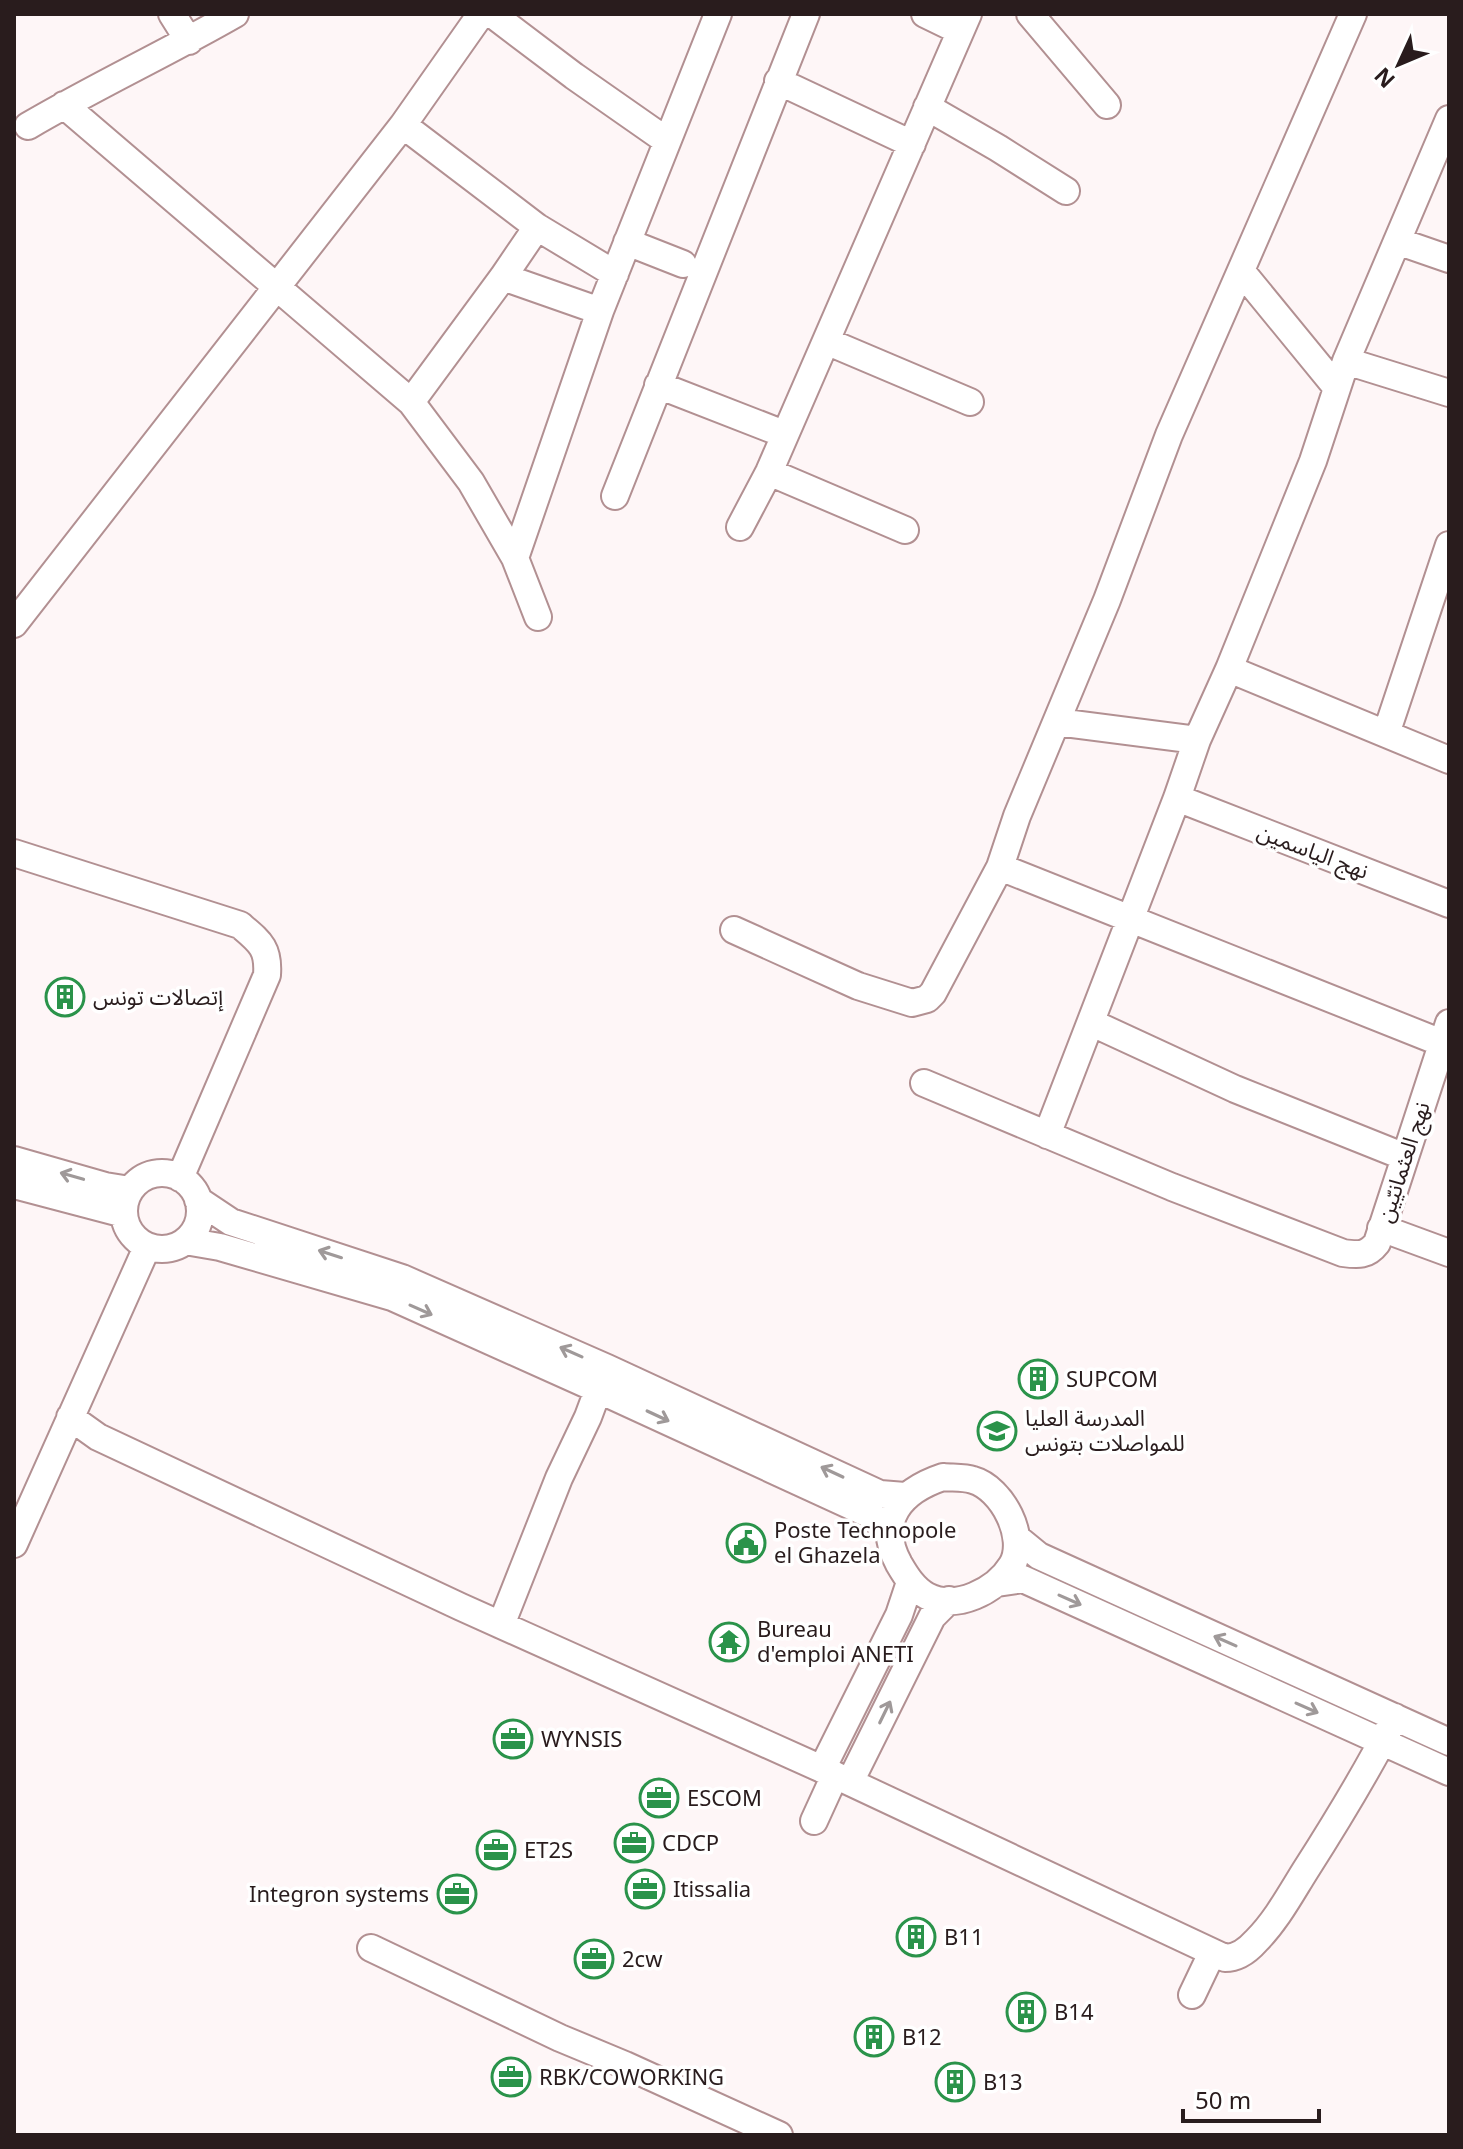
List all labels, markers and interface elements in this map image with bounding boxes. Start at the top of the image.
north arrow [1359,24,1439,104]
text: N [1363,55,1408,100]
street label: نهج الياسمين [1250,810,1375,894]
place label: إتصالات تونس [93,975,224,1021]
building icon: إتصالات تونس [44,976,86,1018]
street label: نهج العثمانيّين [1363,1096,1445,1229]
one-way arrow [59,1168,85,1183]
one-way arrow [318,1246,343,1261]
one-way arrow [408,1303,432,1318]
one-way arrow [559,1343,584,1358]
place label: SUPCOM [1066,1357,1158,1403]
building icon: SUPCOM [1017,1358,1059,1400]
place label: المدرسة العليا للمواصلات بتونس [1025,1396,1185,1467]
one-way arrow [645,1410,670,1425]
school or university icon: المدرسة العليا للمواصلات بتونس [976,1410,1018,1452]
one-way arrow [821,1464,845,1479]
place label: Poste Technopole el Ghazela [774,1508,956,1579]
public building icon: Poste Technopole el Ghazela [725,1522,767,1564]
one-way arrow [1057,1594,1082,1609]
place label: Bureau d'emploi ANETI [757,1607,914,1678]
temple icon: Bureau d'emploi ANETI [708,1621,750,1663]
one-way arrow [1213,1632,1238,1647]
one-way arrow [878,1701,893,1725]
one-way arrow [1294,1701,1318,1716]
place label: WYNSIS [541,1717,622,1763]
office icon: WYNSIS [492,1718,534,1760]
place label: ESCOM [687,1776,762,1822]
office icon: ESCOM [638,1777,680,1819]
place label: CDCP [662,1821,719,1867]
office icon: CDCP [613,1822,655,1864]
place label: ET2S [524,1828,573,1874]
office icon: ET2S [475,1829,517,1871]
place label: Itissalia [673,1867,751,1913]
office icon: Itissalia [624,1868,666,1910]
place label: Integron systems [249,1872,429,1918]
office icon: Integron systems [436,1873,478,1915]
place label: B11 [944,1915,983,1961]
building icon: B11 [895,1916,937,1958]
place label: 2cw [622,1937,663,1983]
office icon: 2cw [573,1938,615,1980]
place label: B14 [1054,1990,1094,2036]
building icon: B14 [1005,1991,1047,2033]
place label: B12 [902,2015,941,2061]
building icon: B12 [853,2016,895,2058]
place label: RBK/COWORKING [539,2055,724,2101]
office icon: RBK/COWORKING [490,2056,532,2098]
place label: B13 [983,2060,1022,2106]
building icon: B13 [934,2061,976,2103]
scale bar [1183,2073,1319,2123]
text: 50 m [1195,2076,1251,2127]

